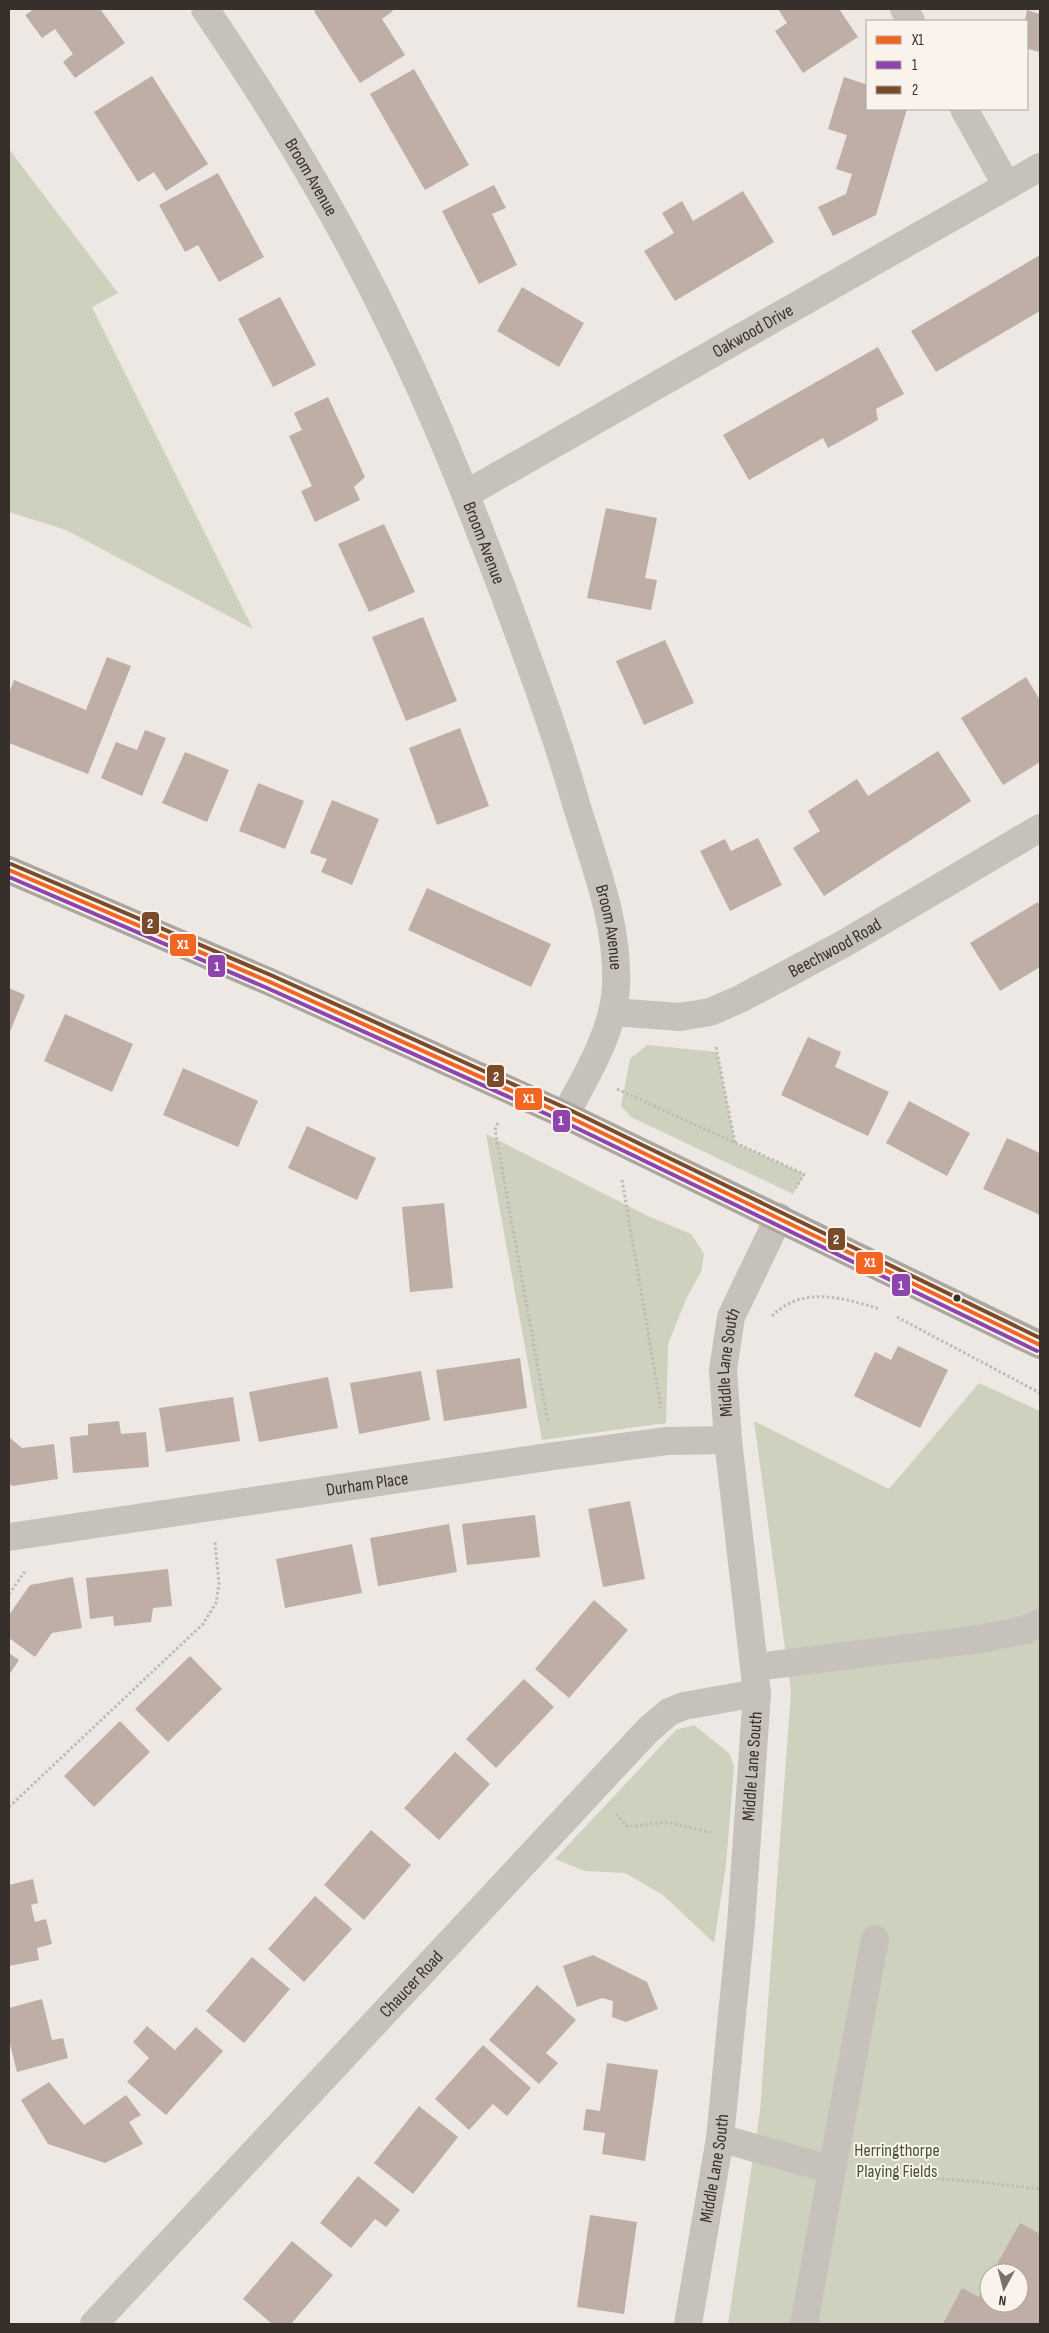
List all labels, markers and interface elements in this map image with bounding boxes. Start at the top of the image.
legend [866,20,1029,110]
text: X1 [911,31,924,50]
text: 1 [912,56,918,75]
text: 2 [912,81,918,100]
street label: Broom Avenue [281,134,342,220]
street label: Oakwood Drive [709,299,797,362]
street label: Broom Avenue [459,499,510,587]
street label: Broom Avenue [591,882,627,970]
line badge: 2 [141,911,160,935]
street label: Beechwood Road [785,914,885,982]
text: 2 [147,915,153,932]
line badge: X1 [169,933,197,957]
text: X1 [176,936,190,953]
line badge: 1 [207,954,226,978]
text: 1 [214,958,220,975]
line badge: 2 [486,1064,505,1088]
text: 2 [493,1068,499,1085]
line badge: X1 [514,1087,543,1111]
text: X1 [522,1090,536,1107]
line badge: 1 [552,1109,571,1133]
text: 1 [558,1112,564,1129]
line badge: 2 [827,1227,846,1251]
text: 2 [833,1231,839,1248]
line badge: X1 [855,1251,884,1275]
text: X1 [863,1254,877,1271]
line badge: 1 [891,1273,911,1297]
text: 1 [898,1277,904,1294]
unlabelled marker [952,1293,962,1303]
street label: Middle Lane South [712,1304,744,1418]
street label: Durham Place [324,1467,410,1500]
street label: Middle Lane South [738,1711,766,1822]
street label: Chaucer Road [375,1946,447,2022]
street label: Middle Lane South [695,2113,733,2224]
park label: Herringthorpe Playing Fields [854,2140,940,2182]
north arrow [979,2263,1029,2313]
text: N [998,2292,1007,2309]

